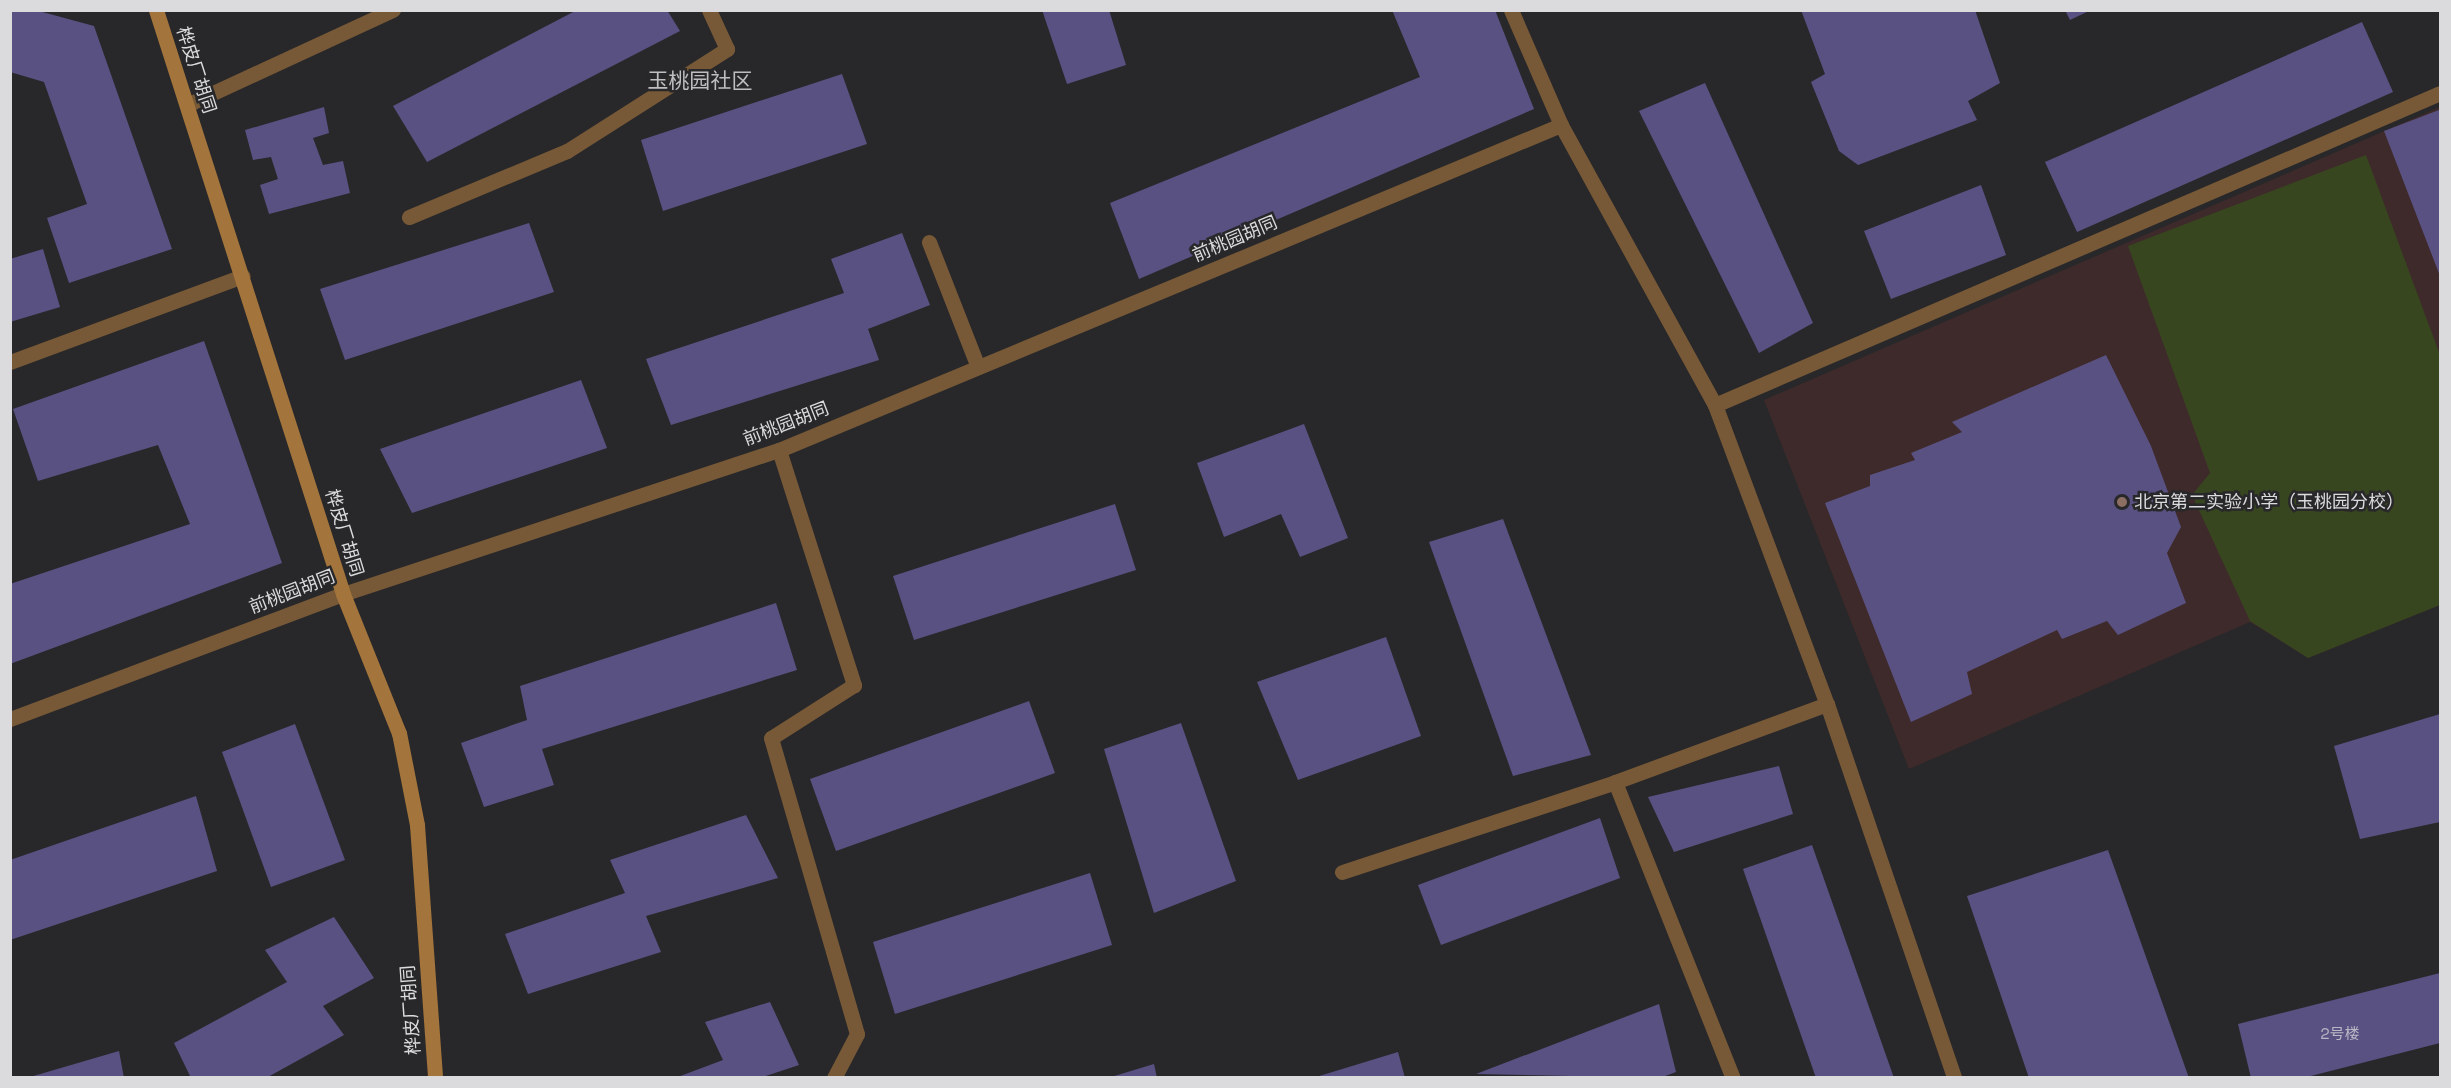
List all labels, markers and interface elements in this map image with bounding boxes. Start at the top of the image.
street label: 桦皮厂胡同 [172,24,220,116]
district label: 玉桃园社区 [648,68,752,94]
street label: 前桃园胡同 [1189,211,1281,267]
street label: 前桃园胡同 [740,398,832,450]
street label: 桦皮厂胡同 [321,487,367,579]
place label: 北京第二实验小学（玉桃园分校） [2134,491,2404,513]
marker: 北京第二实验小学（玉桃园分校） [2115,495,2129,509]
street label: 前桃园胡同 [246,566,338,618]
street label: 桦皮厂胡同 [397,964,425,1056]
house number: 2号楼 [2320,1025,2360,1043]

